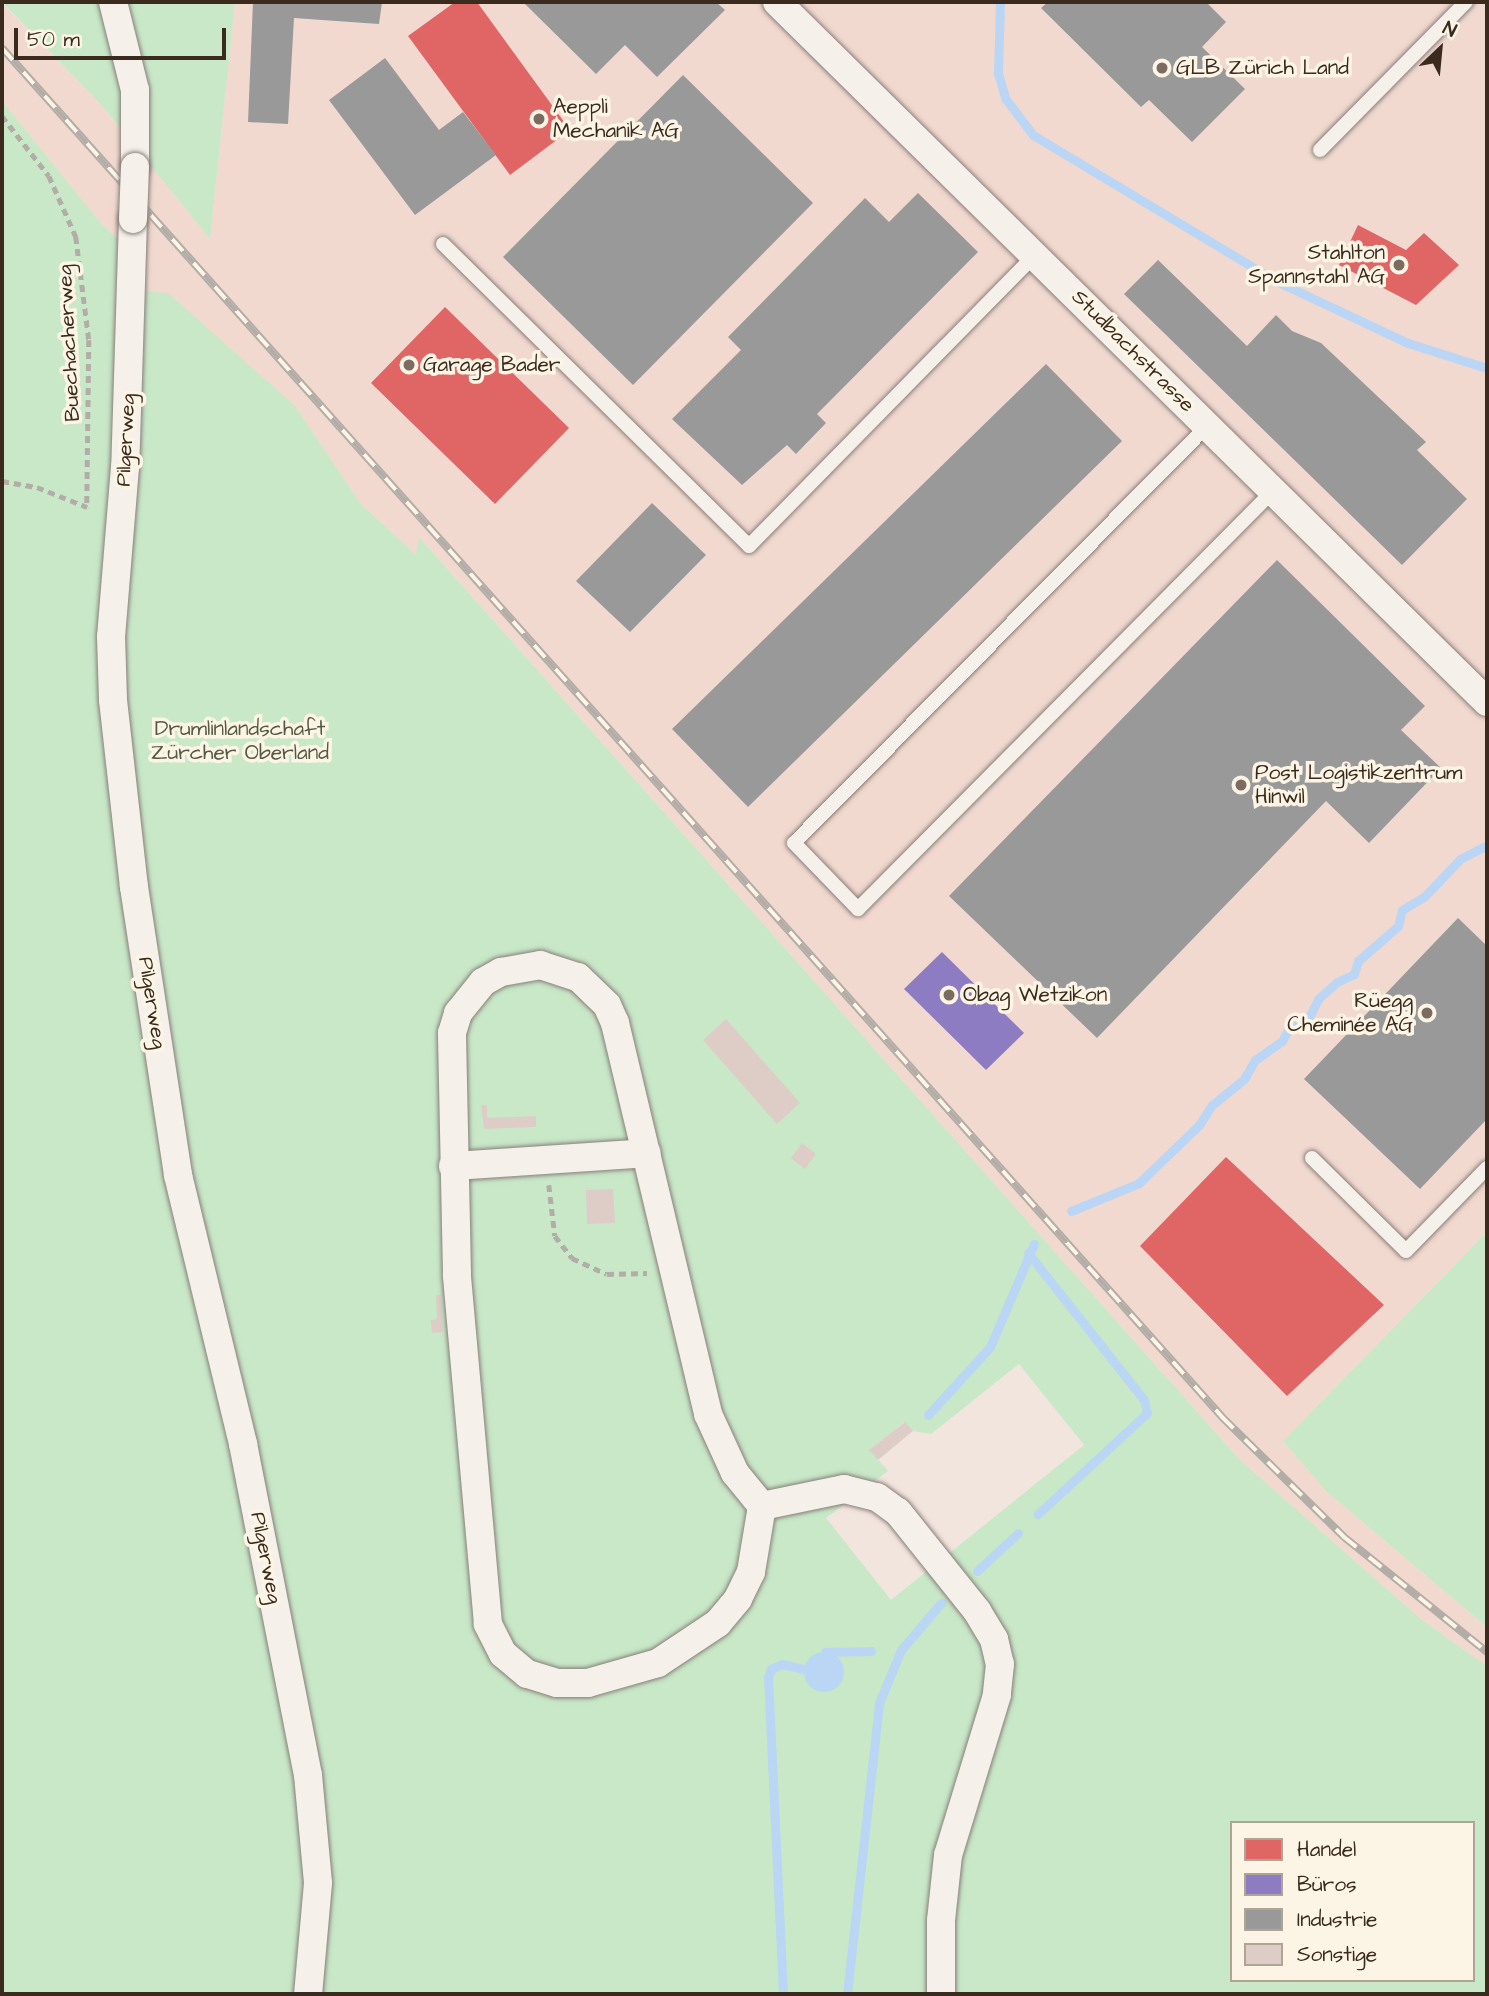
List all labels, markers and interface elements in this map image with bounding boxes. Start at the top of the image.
scale bar [18,14,229,58]
north arrow [1405,14,1475,84]
text: N [1438,15,1461,44]
text: 50 m [27,25,80,54]
place label: GLB Zürich Land [1176,55,1349,81]
marker: GLB Zürich Land [1154,60,1170,76]
place label: Aeppli Mechanik AG [553,94,679,144]
marker: Aeppli Mechanik AG [531,111,547,127]
place label: Stahlton Spannstahl AG [1248,240,1385,290]
marker: Stahlton Spannstahl AG [1391,257,1407,273]
street label: Buechacherweg [52,264,86,422]
street label: Studbachstrasse [1066,284,1200,418]
place label: Garage Bader [423,352,560,378]
marker: Garage Bader [401,357,417,373]
street label: Pilgerweg [111,393,141,487]
park label: Drumlinlandschaft Zürcher Oberland [151,716,329,766]
place label: Post Logistikzentrum Hinwil [1255,760,1462,810]
marker: Post Logistikzentrum Hinwil [1233,777,1249,793]
street label: Pilgerweg [132,955,172,1051]
place label: Obag Wetzikon [963,982,1107,1008]
marker: Obag Wetzikon [941,987,957,1003]
place label: Rüegg Cheminée AG [1287,988,1413,1038]
marker: Rüegg Cheminée AG [1419,1005,1435,1021]
street label: Pilgerweg [245,1510,287,1606]
legend [1230,1821,1475,1982]
text: Handel [1297,1835,1356,1864]
text: Büros [1297,1870,1357,1899]
text: Industrie [1297,1905,1377,1934]
text: Sonstige [1297,1940,1377,1969]

